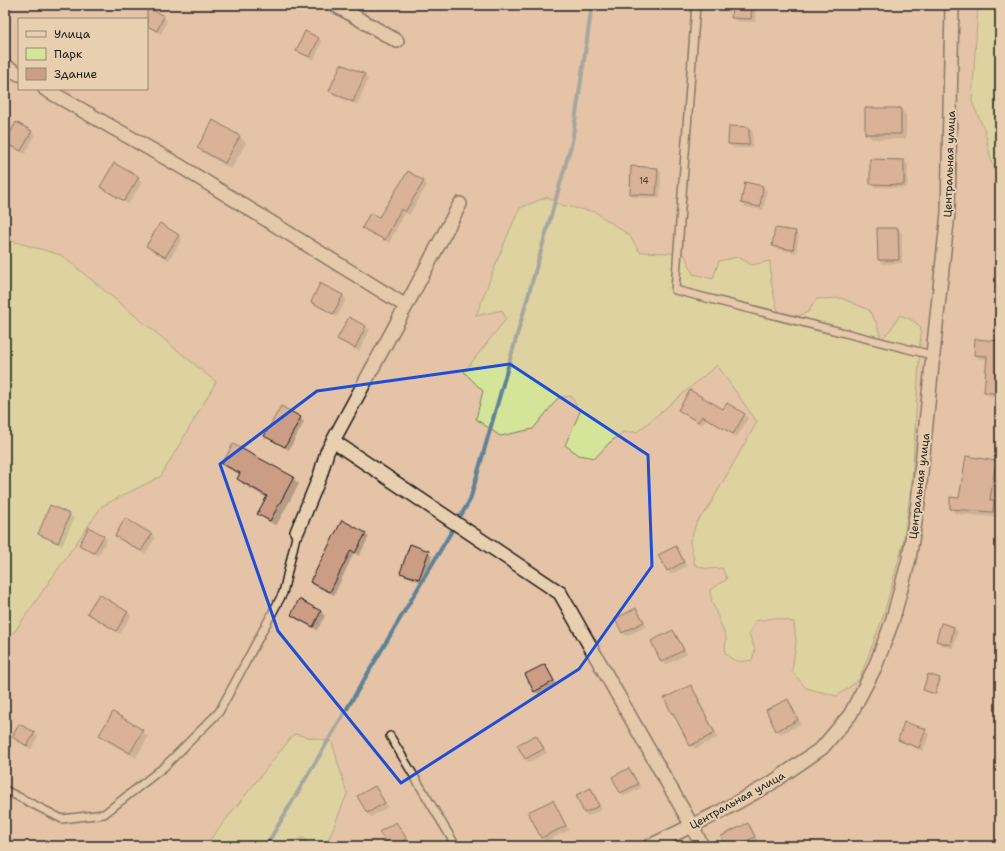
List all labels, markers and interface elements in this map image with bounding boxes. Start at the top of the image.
legend [18,18,148,90]
text: Улица [54,26,91,42]
text: Парк [54,46,83,62]
text: Здание [54,66,98,82]
street label: Центральная улица [940,110,959,218]
house number: 14 [639,175,649,187]
street label: Центральная улица [906,432,933,540]
street label: Центральная улица [687,768,788,833]

